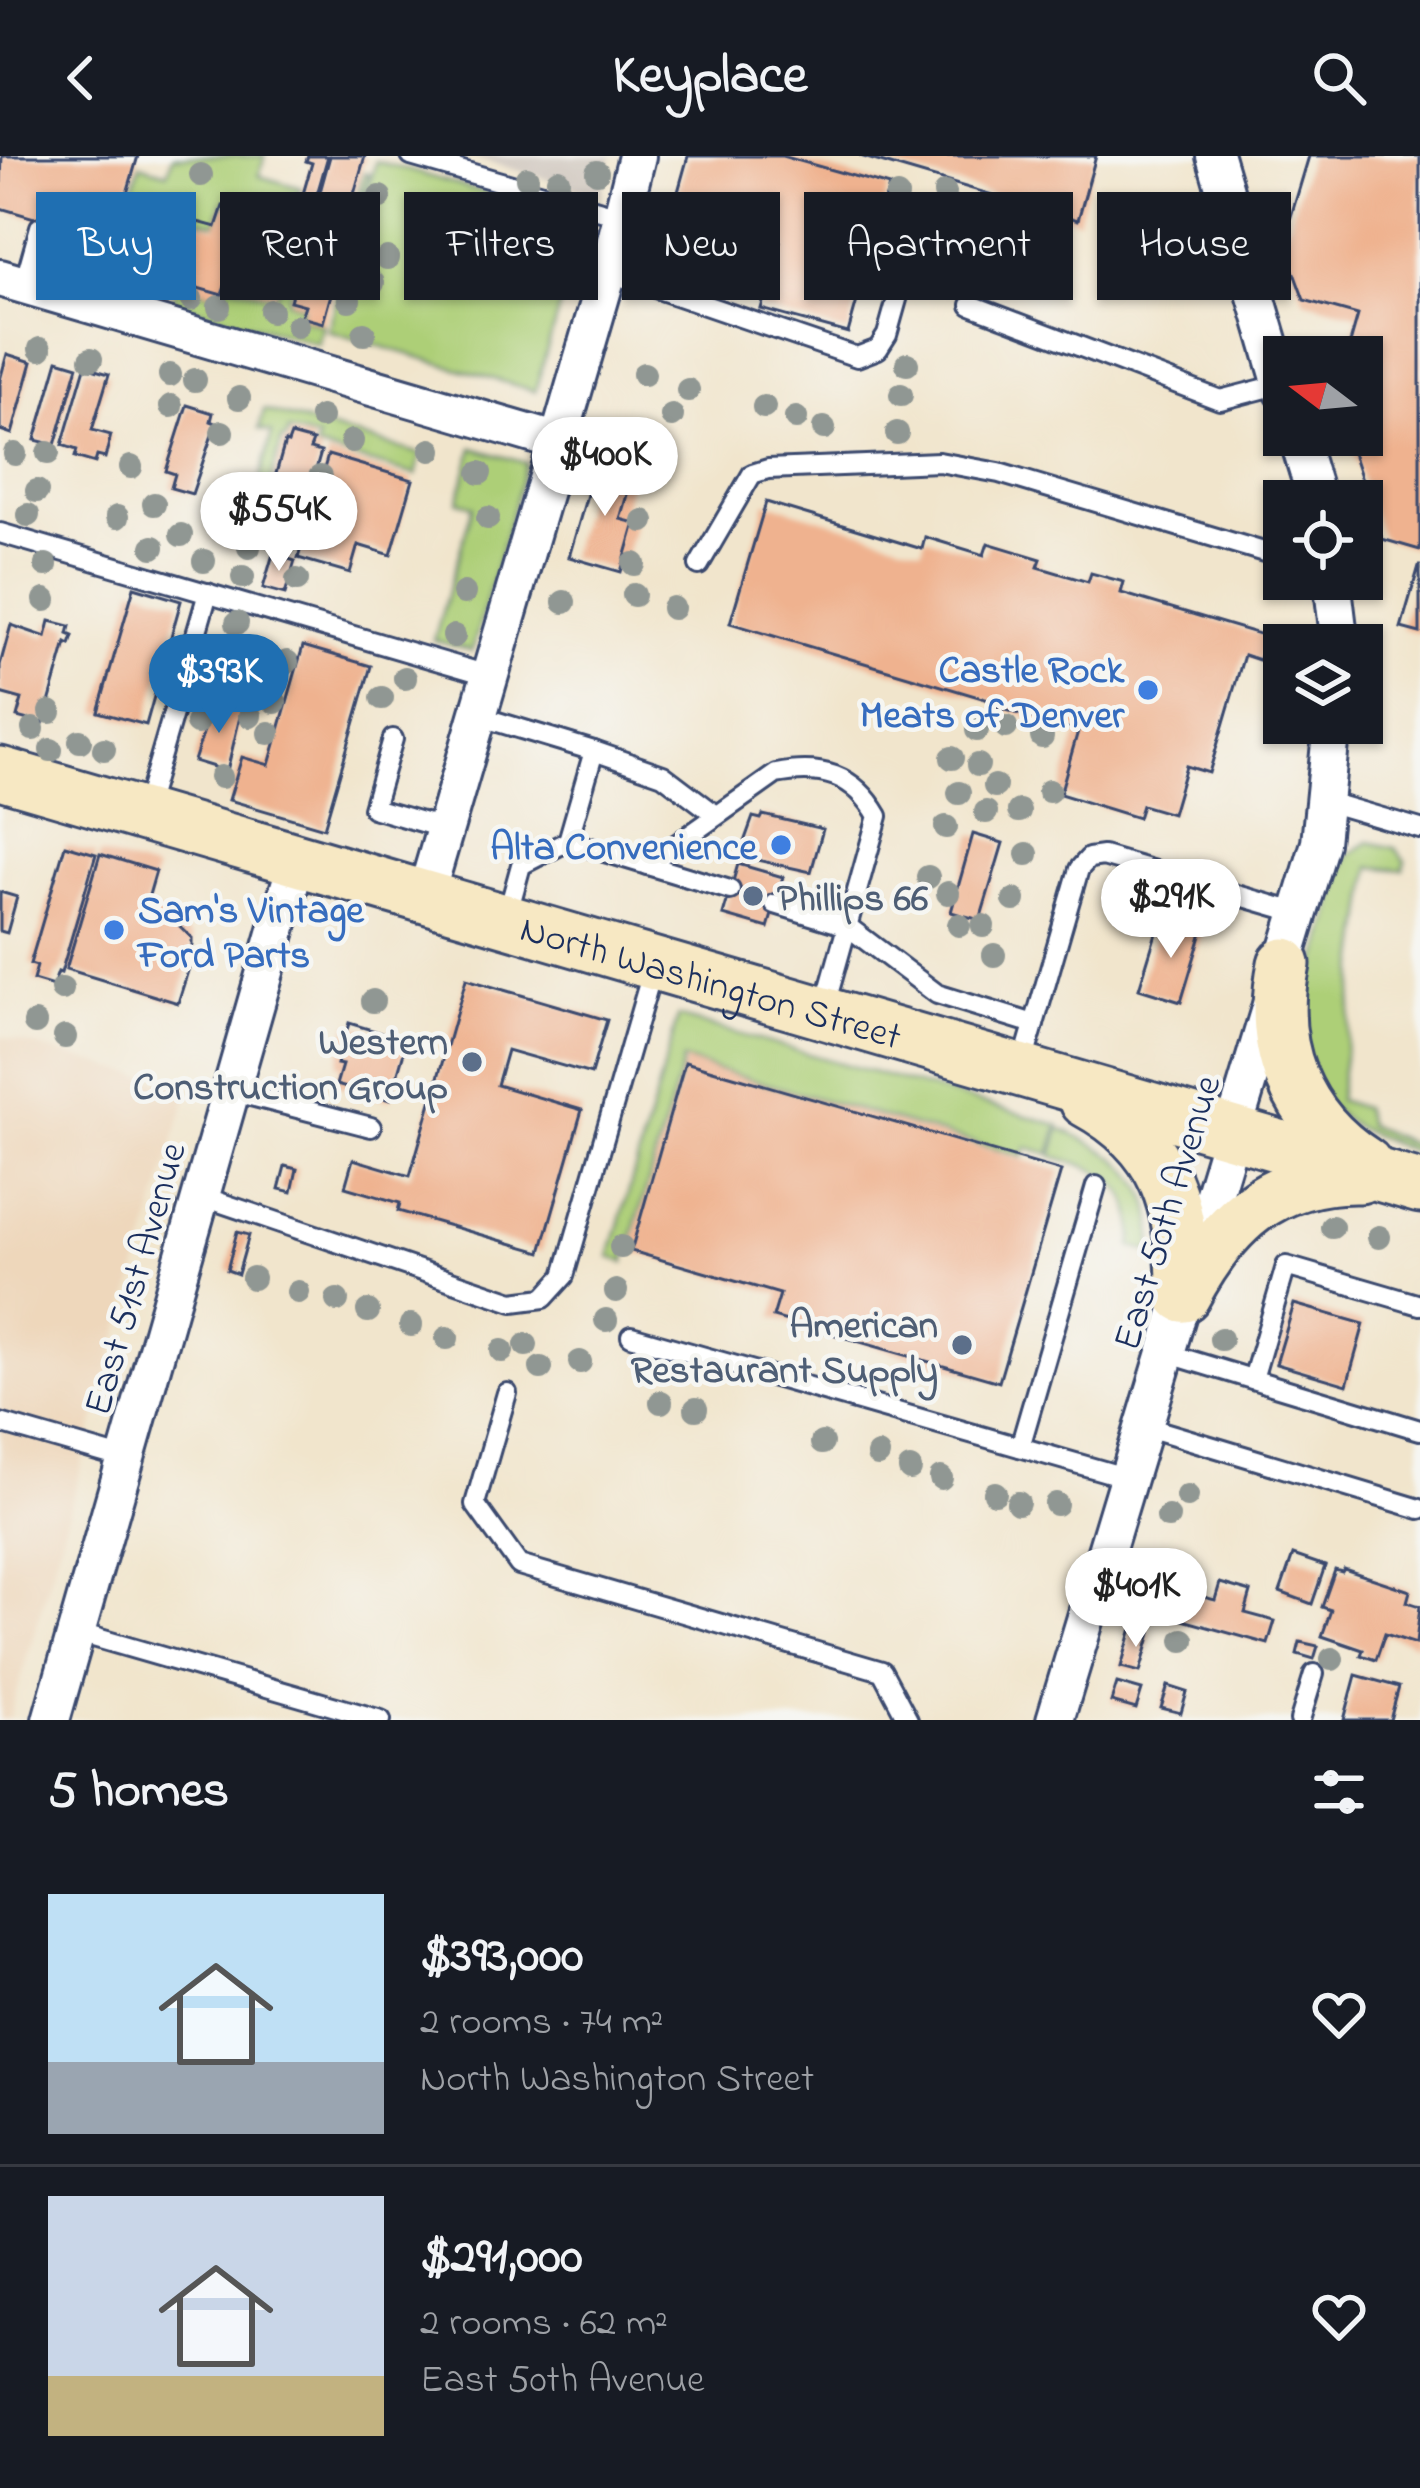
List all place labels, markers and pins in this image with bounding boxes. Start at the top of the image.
pin: $400K [521,417,689,519]
pin: $554K [195,472,363,574]
pin: $393K [135,634,303,736]
place label: Castle Rock Meats of Denver [860,644,1125,746]
marker: Castle Rock Meats of Denver [1135,677,1161,703]
place label: Alta Convenience [490,821,759,878]
marker: Alta Convenience [768,832,794,858]
pin: $291K [1087,859,1255,961]
place label: Phillips 66 [777,872,928,929]
marker: Phillips 66 [740,883,766,909]
place label: Sam's Vintage Ford Parts [136,884,365,986]
marker: Sam's Vintage Ford Parts [101,917,127,943]
place label: Western Construction Group [133,1016,448,1118]
marker: Western Construction Group [459,1049,485,1075]
place label: American Restaurant Supply [631,1299,938,1401]
marker: American Restaurant Supply [949,1332,975,1358]
pin: $401K [1052,1548,1220,1650]

